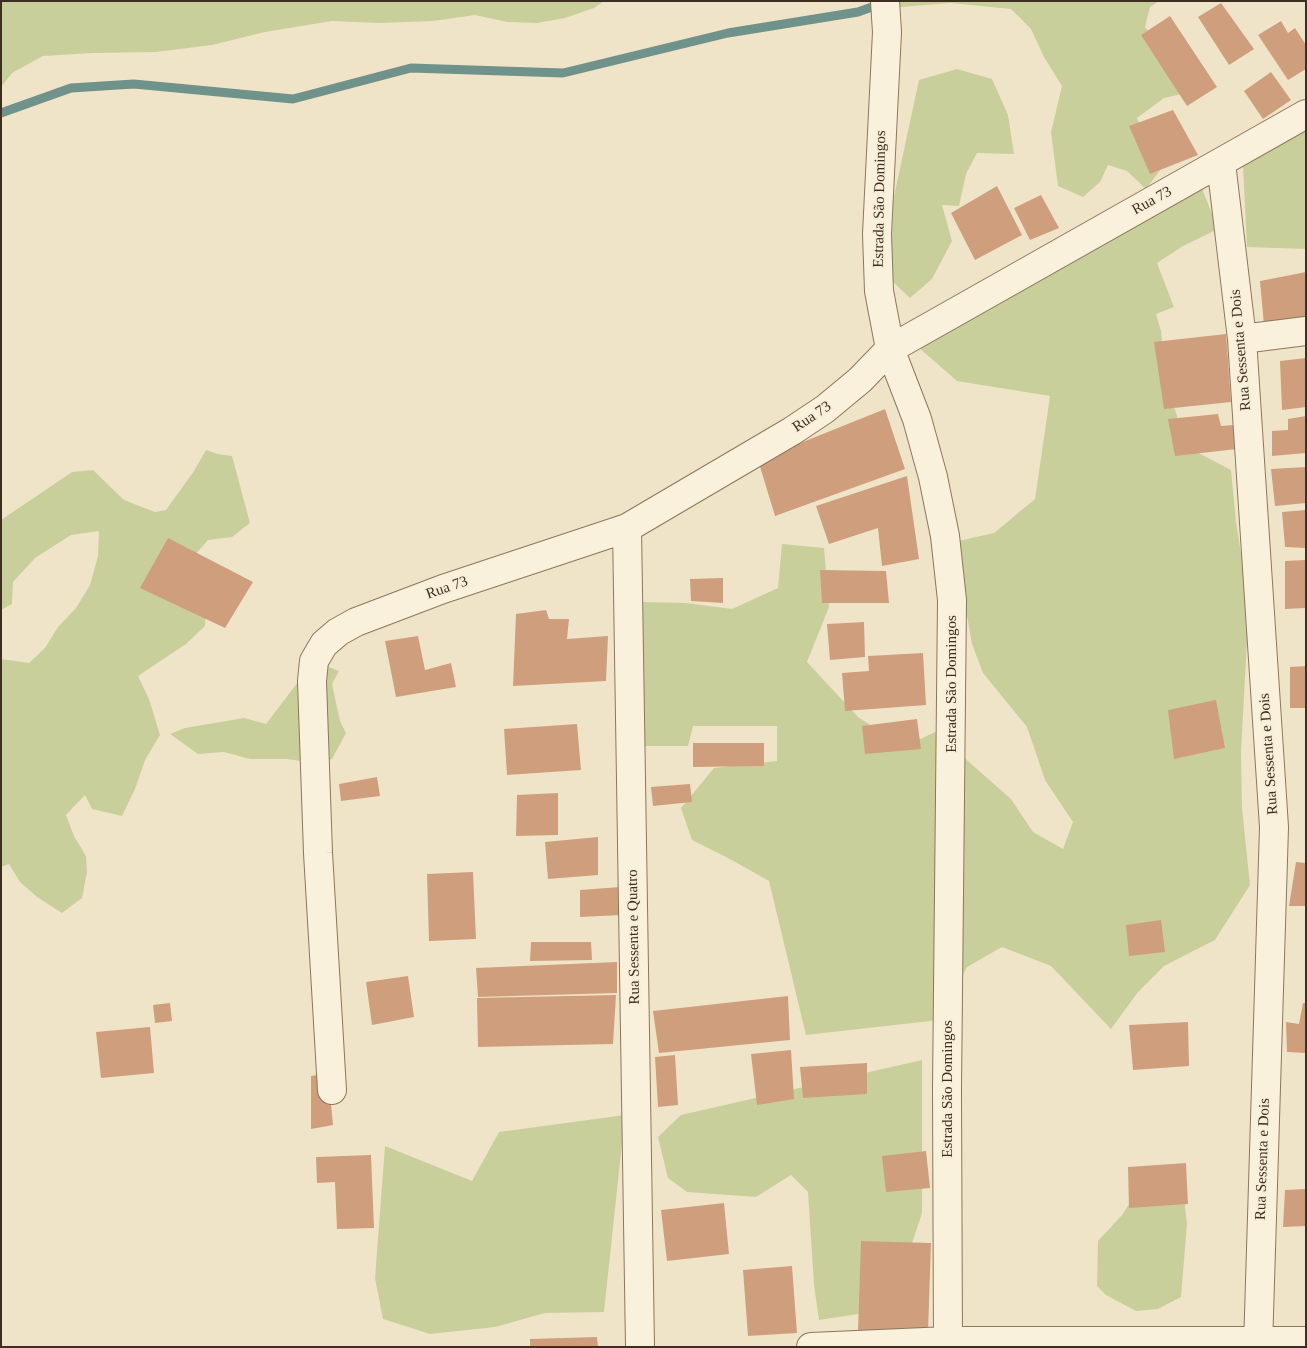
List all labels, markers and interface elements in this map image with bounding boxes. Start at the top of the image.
street label: Estrada São Domingos [870,130,890,268]
street label: Rua 73 [1129,183,1175,219]
street label: Rua Sessenta e Dois [1227,288,1255,412]
street label: Rua 73 [789,398,835,436]
street label: Rua 73 [424,573,470,603]
street label: Estrada São Domingos [943,615,961,753]
street label: Rua Sessenta e Dois [1256,692,1282,816]
street label: Rua Sessenta e Quatro [624,869,644,1005]
street label: Estrada São Domingos [939,1020,957,1158]
street label: Rua Sessenta e Dois [1252,1098,1274,1220]

